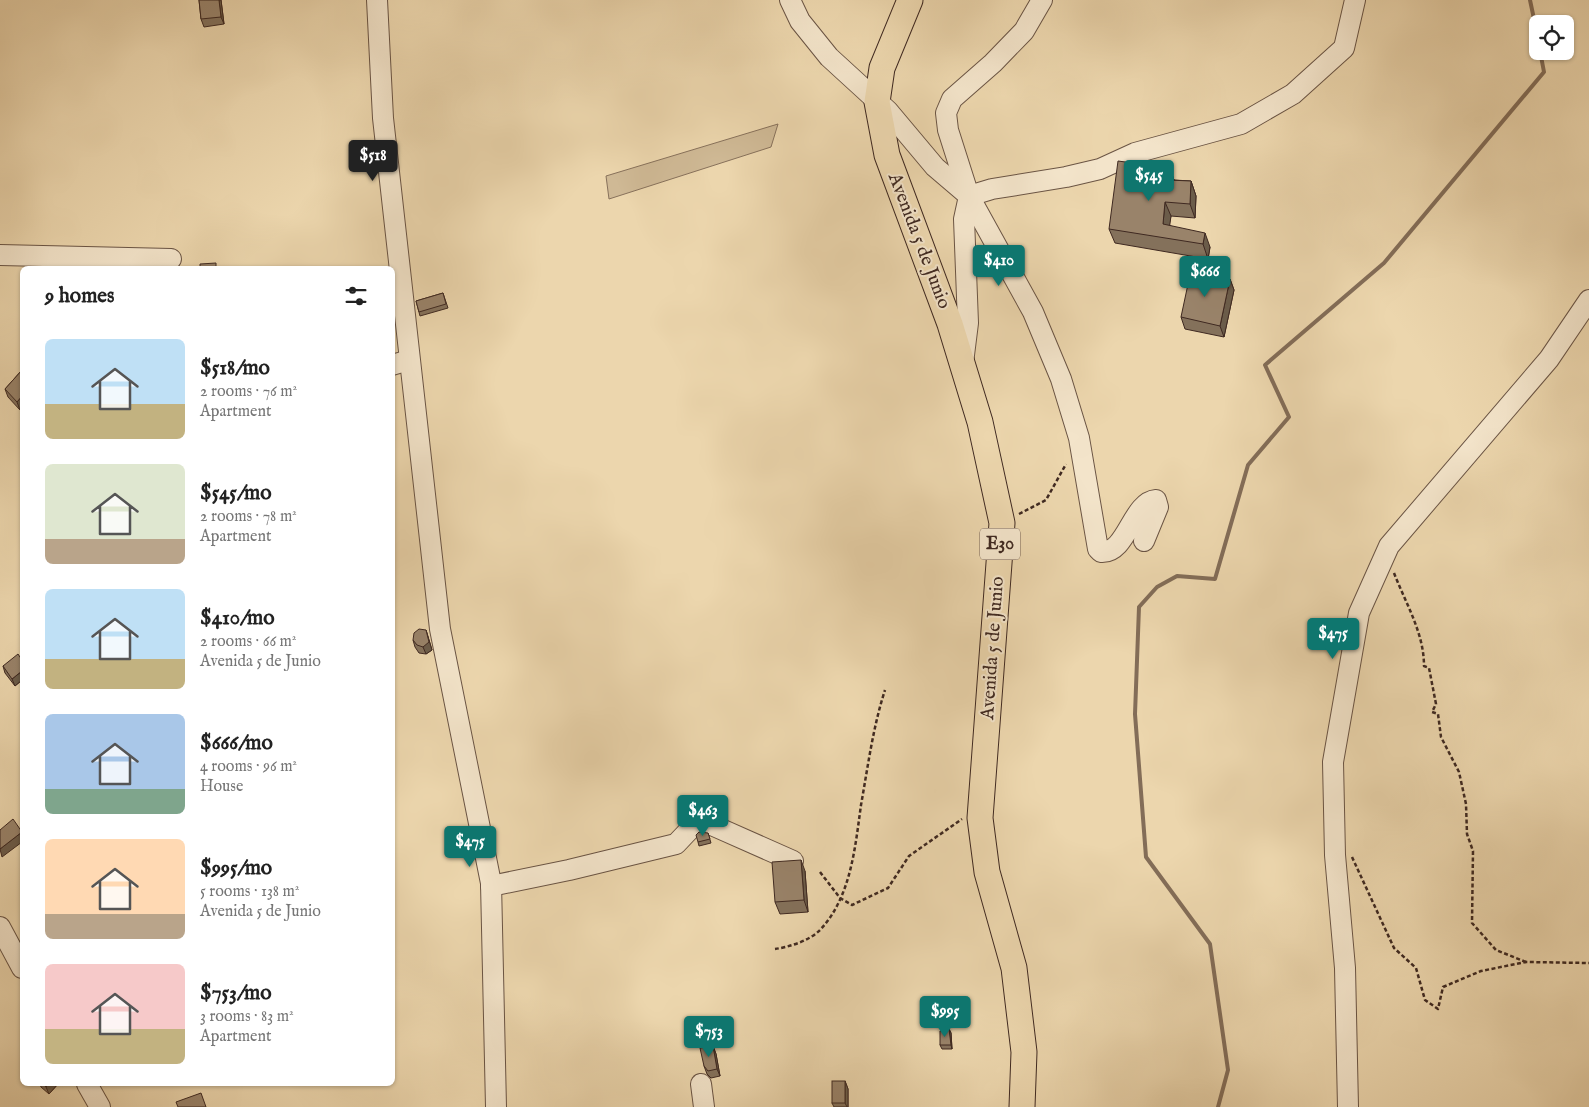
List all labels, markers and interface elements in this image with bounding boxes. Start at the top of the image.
map controls [1529,15,1574,60]
button: locate [1529,15,1574,60]
pin: $518 [343,140,403,182]
text: $518 [360,146,386,166]
pin: $545 [1119,160,1179,202]
text: $545 [1135,166,1163,186]
street label: Avenida 5 de Junio [882,169,956,312]
pin: $410 [969,244,1029,287]
text: $410 [984,251,1014,271]
pin: $666 [1175,256,1235,298]
text: $666 [1190,262,1220,282]
icon: filters [342,282,370,310]
text: 9 homes [45,283,114,310]
text: $518/mo [200,355,270,382]
icon: home [85,359,145,419]
text: 2 rooms · 76 m² [200,382,297,402]
text: Apartment [200,402,271,422]
text: $545/mo [200,480,272,507]
icon: home [85,484,145,544]
text: 2 rooms · 78 m² [200,507,297,527]
text: Apartment [200,527,271,547]
road number: E30 [980,528,1020,560]
street label: Avenida 5 de Junio [976,576,1010,721]
text: $410/mo [200,605,275,632]
icon: home [85,609,145,669]
pin: $475 [1303,618,1363,660]
text: $475 [1318,624,1348,644]
text: 2 rooms · 66 m² [200,632,296,652]
text: Avenida 5 de Junio [200,652,321,672]
text: $666/mo [200,730,273,757]
icon: home [85,734,145,794]
text: 4 rooms · 96 m² [200,757,297,777]
text: House [200,777,243,797]
pin: $463 [673,794,733,837]
text: $463 [688,801,718,821]
pin: $475 [440,826,500,868]
text: $475 [455,832,485,852]
text: $995/mo [200,855,272,882]
icon: home [85,859,145,919]
text: 5 rooms · 138 m² [200,882,299,902]
text: Avenida 5 de Junio [200,902,321,922]
text: $753/mo [200,980,272,1007]
icon: home [85,984,145,1044]
pin: $995 [915,996,975,1038]
text: $995 [931,1002,959,1022]
text: 3 rooms · 83 m² [200,1007,294,1027]
pin: $753 [679,1016,739,1058]
text: $753 [695,1022,723,1042]
text: Apartment [200,1027,271,1047]

